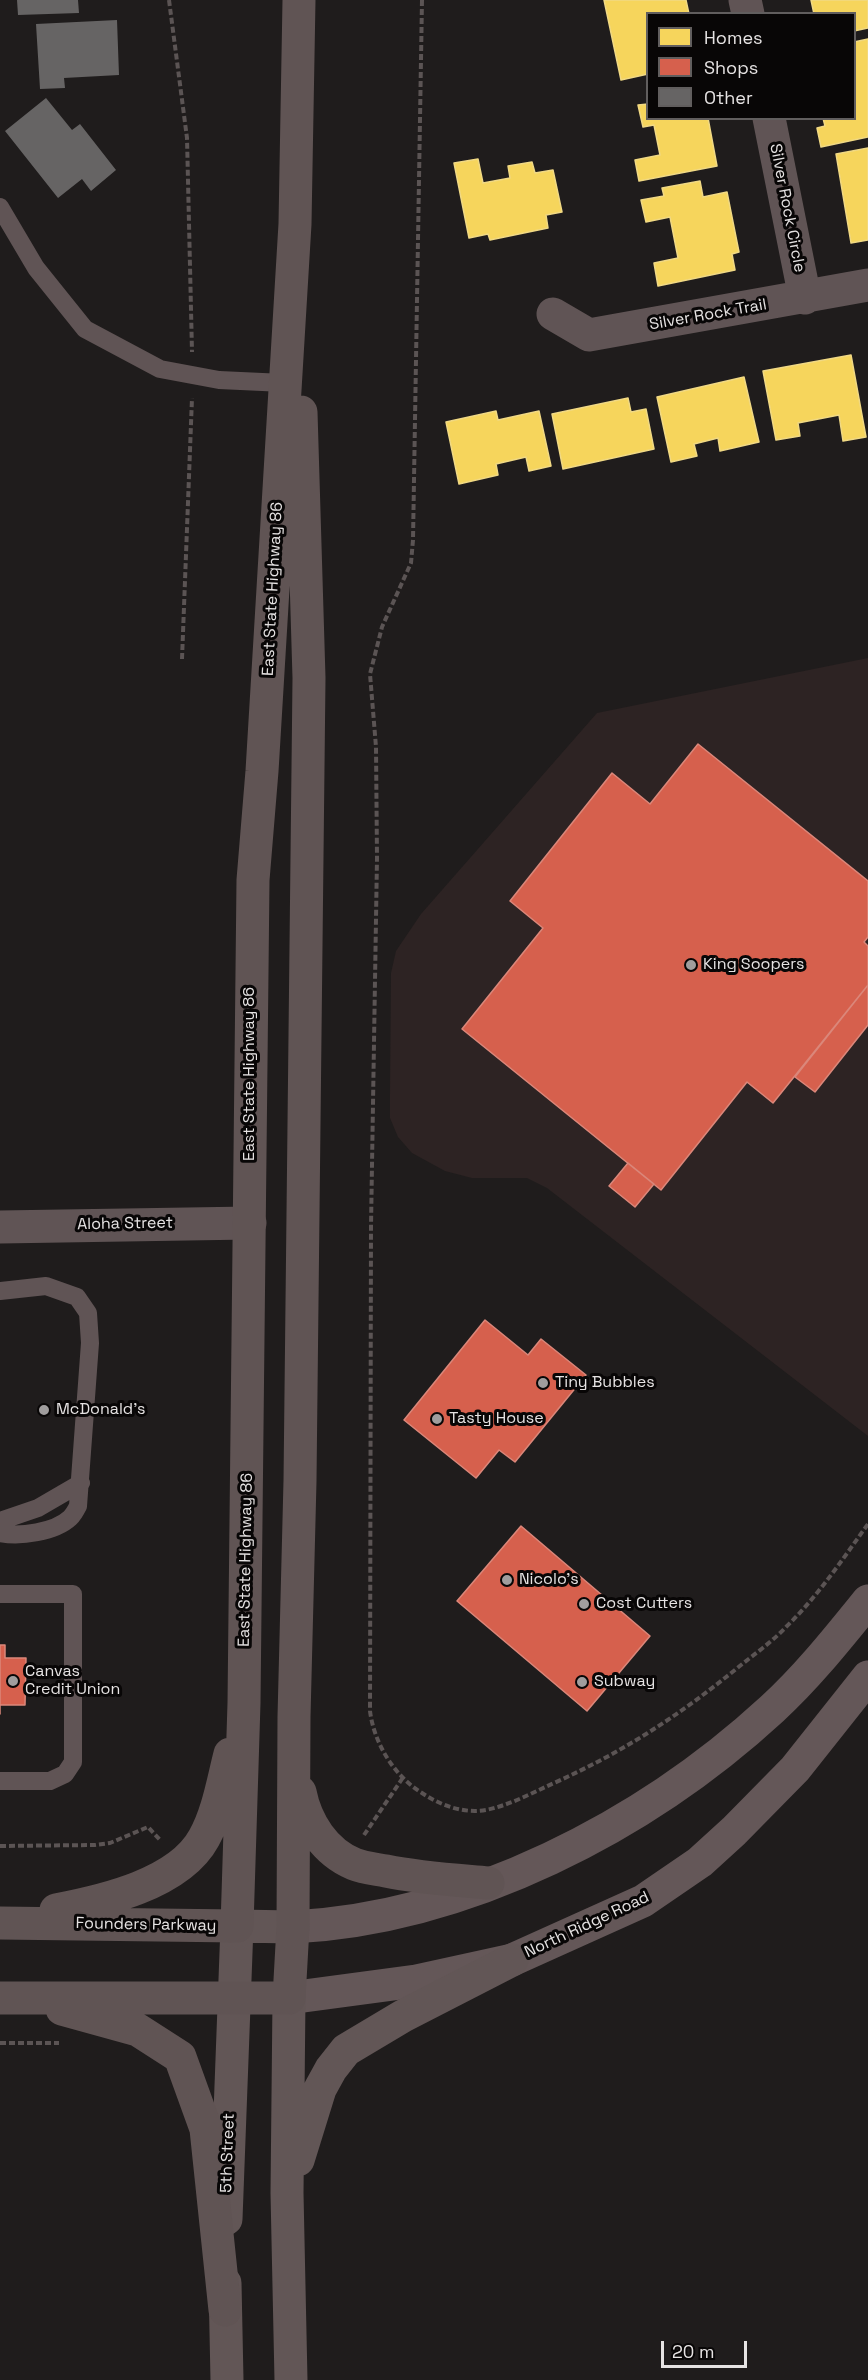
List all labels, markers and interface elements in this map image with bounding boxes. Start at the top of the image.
legend [646,12,856,120]
text: Homes [704,26,763,49]
text: Shops [704,56,758,79]
text: Other [704,86,753,109]
street label: Silver Rock Circle [765,142,809,274]
street label: Silver Rock Trail [648,295,768,335]
street label: East State Highway 86 [259,502,287,676]
place label: King Soopers [703,955,805,975]
marker: King Soopers [684,958,698,972]
street label: East State Highway 86 [240,987,260,1161]
street label: Aloha Street [77,1214,173,1234]
place label: Tiny Bubbles [555,1373,655,1393]
marker: Tiny Bubbles [536,1376,550,1390]
place label: McDonald's [56,1400,146,1420]
marker: McDonald's [37,1403,51,1417]
place label: Tasty House [449,1409,544,1429]
marker: Tasty House [430,1412,444,1426]
street label: East State Highway 86 [235,1473,257,1647]
place label: Nicolo's [519,1570,579,1590]
marker: Nicolo's [500,1573,514,1587]
place label: Cost Cutters [596,1594,692,1614]
marker: Cost Cutters [577,1597,591,1611]
place label: Canvas Credit Union [25,1662,120,1700]
place label: Subway [594,1672,655,1692]
marker: Canvas Credit Union [6,1674,20,1688]
marker: Subway [575,1675,589,1689]
street label: North Ridge Road [522,1888,652,1962]
street label: Founders Parkway [75,1914,217,1936]
street label: 5th Street [217,2113,239,2193]
scale bar [664,2329,750,2367]
text: 20 m [672,2340,715,2363]

